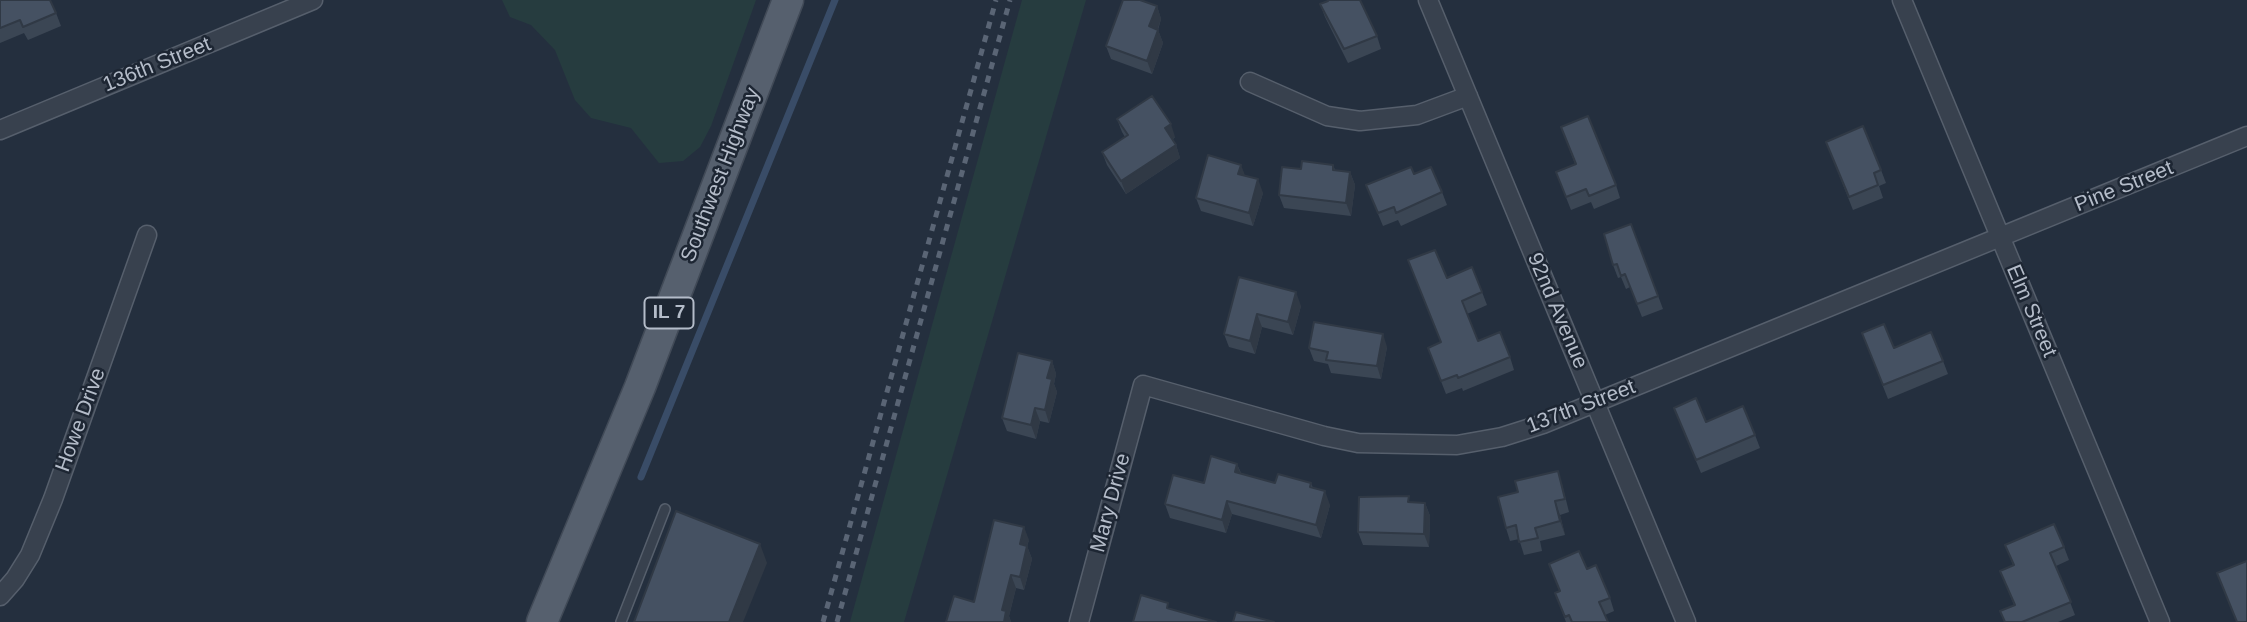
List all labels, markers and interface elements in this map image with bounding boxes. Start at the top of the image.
street label: 136th Street [99,32,215,98]
street label: Southwest Highway [676,84,766,266]
street label: Pine Street [2071,156,2177,218]
street label: 92nd Avenue [1521,249,1593,373]
street label: Elm Street [2000,261,2062,361]
road number: IL 7 [644,298,694,328]
street label: Howe Drive [51,365,111,475]
street label: 137th Street [1523,375,1639,439]
street label: Mary Drive [1086,451,1136,555]

